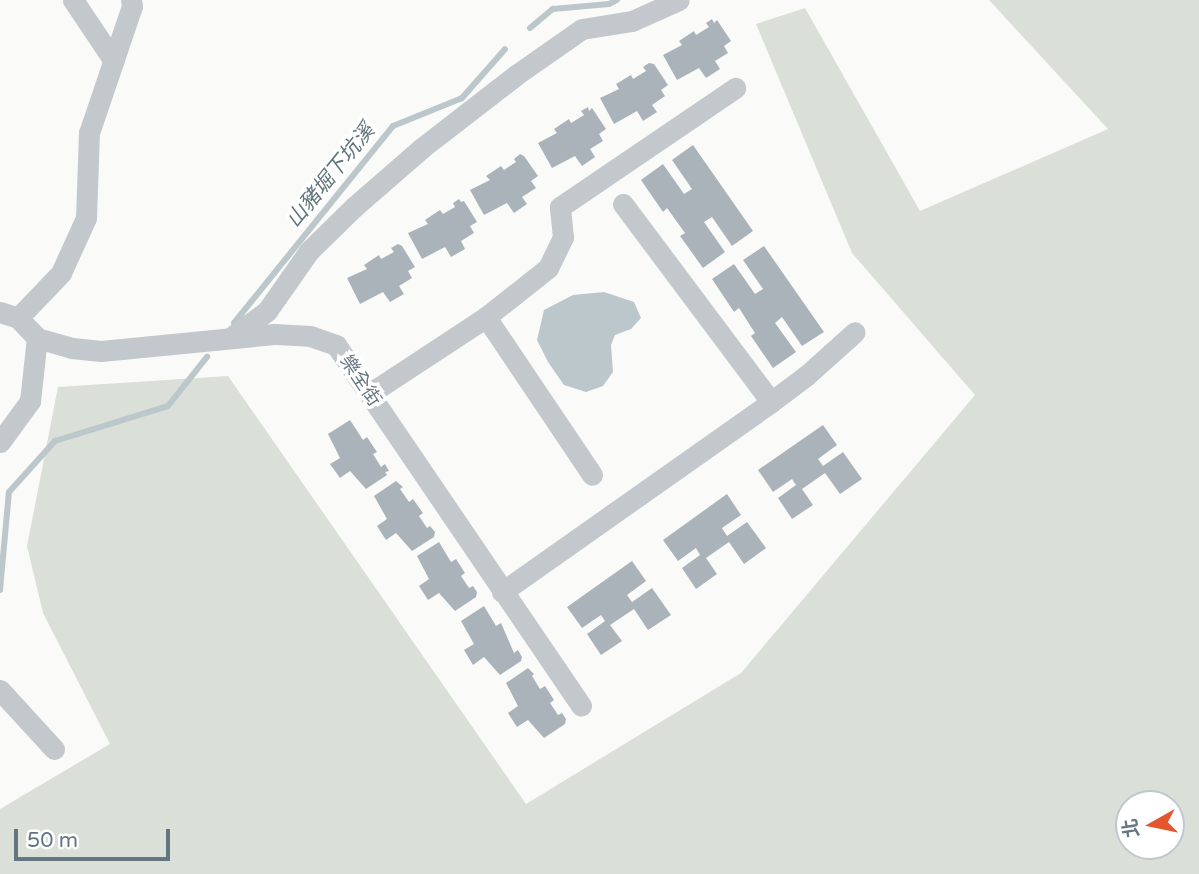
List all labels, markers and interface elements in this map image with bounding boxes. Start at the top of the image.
water label: 山豬堀下坑溪 [282,119,380,233]
street label: 樂全街 [335,351,385,411]
north arrow [1115,790,1185,860]
scale bar [18,814,173,858]
text: 北 [1119,817,1144,839]
text: 50 m [27,828,78,853]

